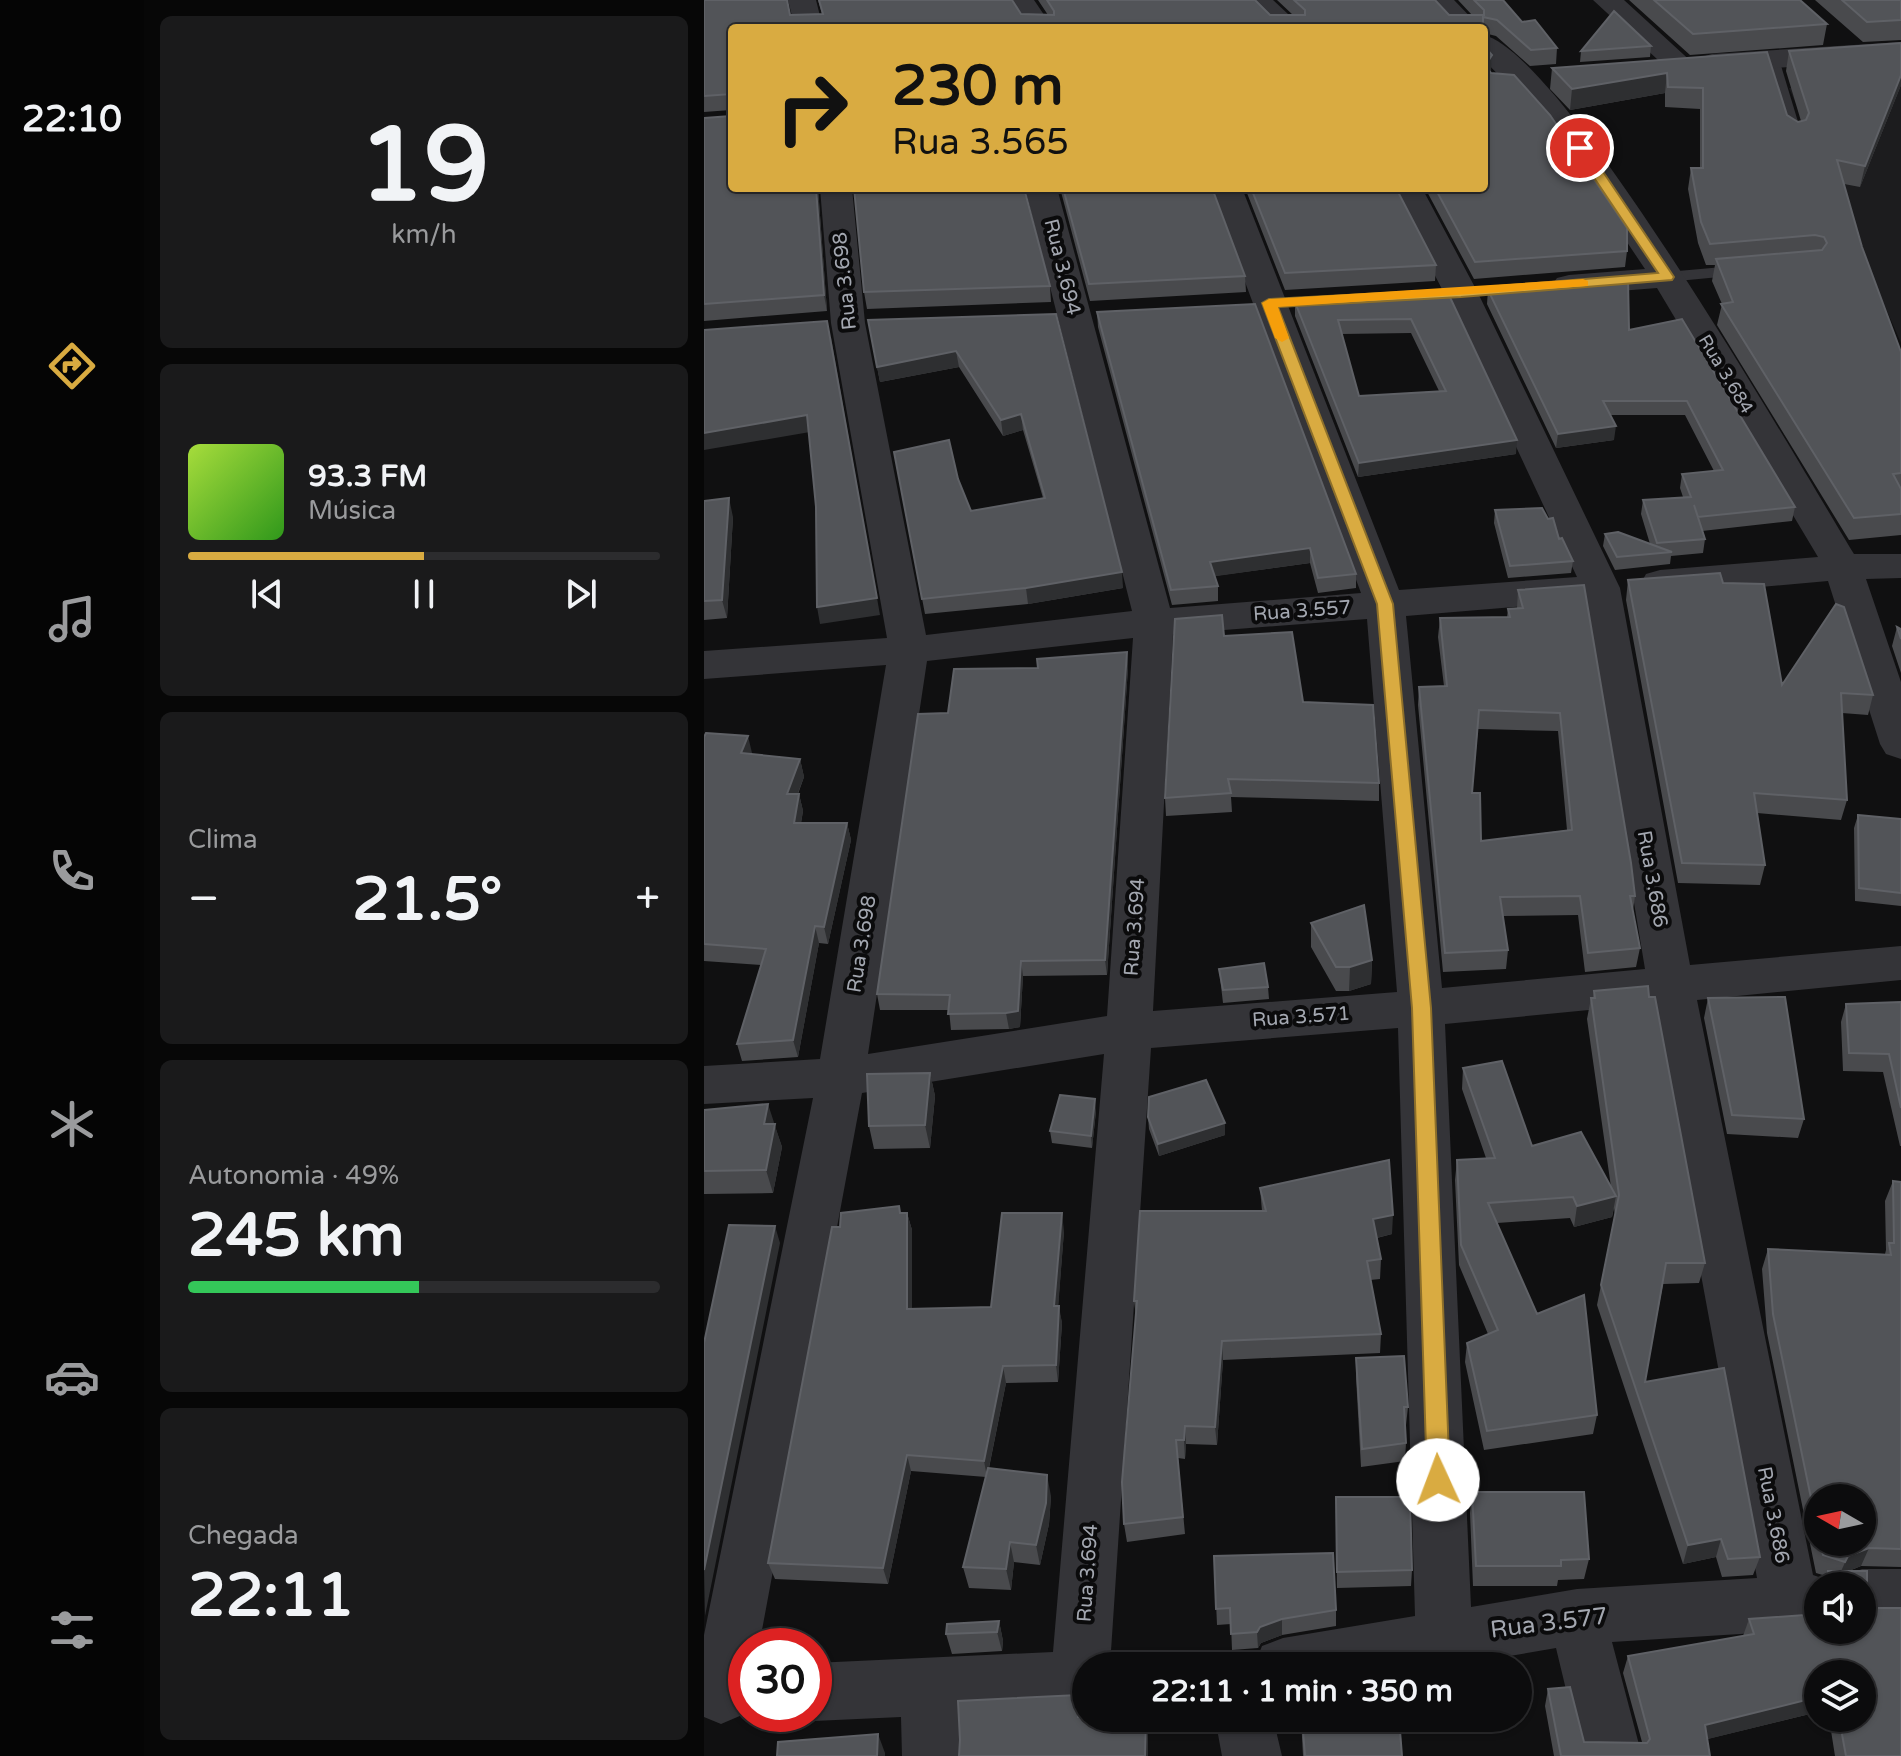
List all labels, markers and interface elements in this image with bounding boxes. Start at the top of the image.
text: 230 m [892,53,1063,120]
icon: right [760,56,864,160]
text: 22:10 [22,98,122,141]
text: 19 [359,104,489,229]
pin [1546,114,1614,182]
text: Rua 3.565 [892,121,1069,164]
icon: arrive [1558,126,1602,170]
street label: Rua 3.694 [1038,216,1086,318]
text: km/h [391,219,457,250]
street label: Rua 3.698 [828,231,862,331]
street label: Rua 3.684 [1694,330,1758,418]
icon: directions [44,338,100,394]
text: 93.3 FM [308,458,427,495]
text: Música [308,495,396,526]
icon: previous [245,572,289,616]
icon: pause [402,572,446,616]
icon: next [559,572,603,616]
icon: music [44,591,100,647]
street label: Rua 3.557 [1252,596,1352,626]
text: Clima [188,824,258,855]
street label: Rua 3.686 [1632,829,1672,929]
icon: phone [44,843,100,899]
text: 21.5° [352,864,502,936]
text: − [188,873,219,926]
text: + [635,873,660,926]
street label: Rua 3.694 [1120,877,1150,977]
street label: Rua 3.698 [842,894,882,994]
street label: Rua 3.571 [1251,1002,1351,1032]
icon: climate [44,1096,100,1152]
text: Autonomia · 49% [188,1160,399,1191]
text: 245 km [188,1200,404,1272]
icon: car [44,1349,100,1405]
position arrow [1396,1438,1480,1522]
street label: Rua 3.686 [1752,1464,1794,1566]
north arrow [1804,1484,1876,1556]
map controls [1804,1484,1876,1732]
text: Chegada [188,1520,299,1551]
street label: Rua 3.694 [1073,1523,1103,1623]
text: 22:11 [188,1560,354,1632]
button: sound [1804,1572,1876,1644]
street label: Rua 3.577 [1489,1601,1609,1645]
icon: filters [44,1602,100,1658]
speed limit sign: 30 [728,1628,832,1732]
button: layers [1804,1660,1876,1732]
text: 22:11 · 1 min · 350 m [1151,1673,1453,1710]

